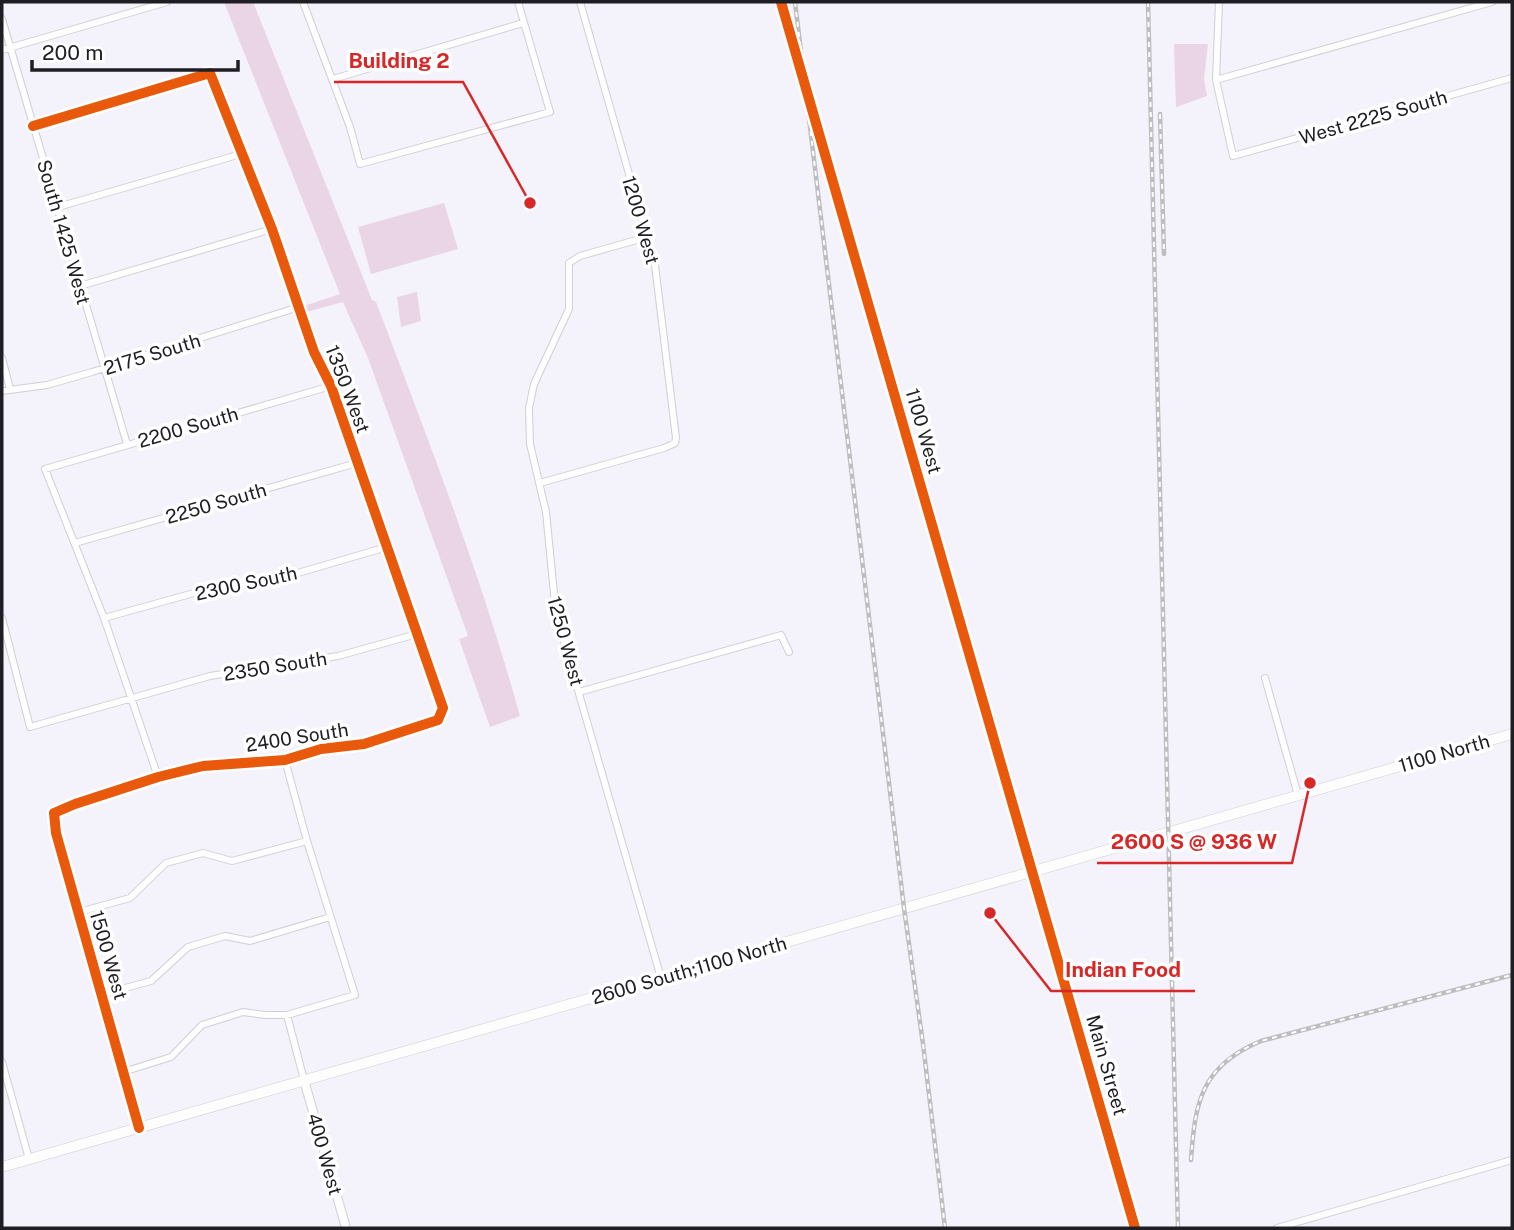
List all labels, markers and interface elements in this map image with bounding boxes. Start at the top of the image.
scale bar [32,28,238,72]
text: 200 m [42,40,103,65]
callout: Building 2 [334,40,463,82]
text: Building 2 [348,48,450,73]
street label: West 2225 South [1296,85,1450,149]
street label: South 1425 West [33,157,95,307]
street label: 1200 West [618,173,664,267]
street label: 2175 South [101,329,203,379]
street label: 1350 West [321,342,375,436]
street label: 1100 West [901,386,947,476]
street label: 2200 South [135,402,241,452]
street label: 2250 South [163,478,269,528]
street label: 2300 South [193,561,299,605]
street label: 1250 West [543,594,589,688]
street label: 2350 South [222,647,328,685]
street label: 2400 South [244,718,350,756]
street label: 1100 North [1396,730,1492,776]
callout: 2600 S @ 936 W [1097,821,1292,863]
text: 2600 S @ 936 W [1111,829,1277,854]
street label: 1500 West [86,908,132,1002]
street label: 2600 South;1100 North [589,932,789,1008]
callout: Indian Food [1051,949,1195,991]
text: Indian Food [1065,957,1181,982]
street label: Main Street [1082,1012,1132,1118]
street label: 400 West [303,1111,347,1197]

